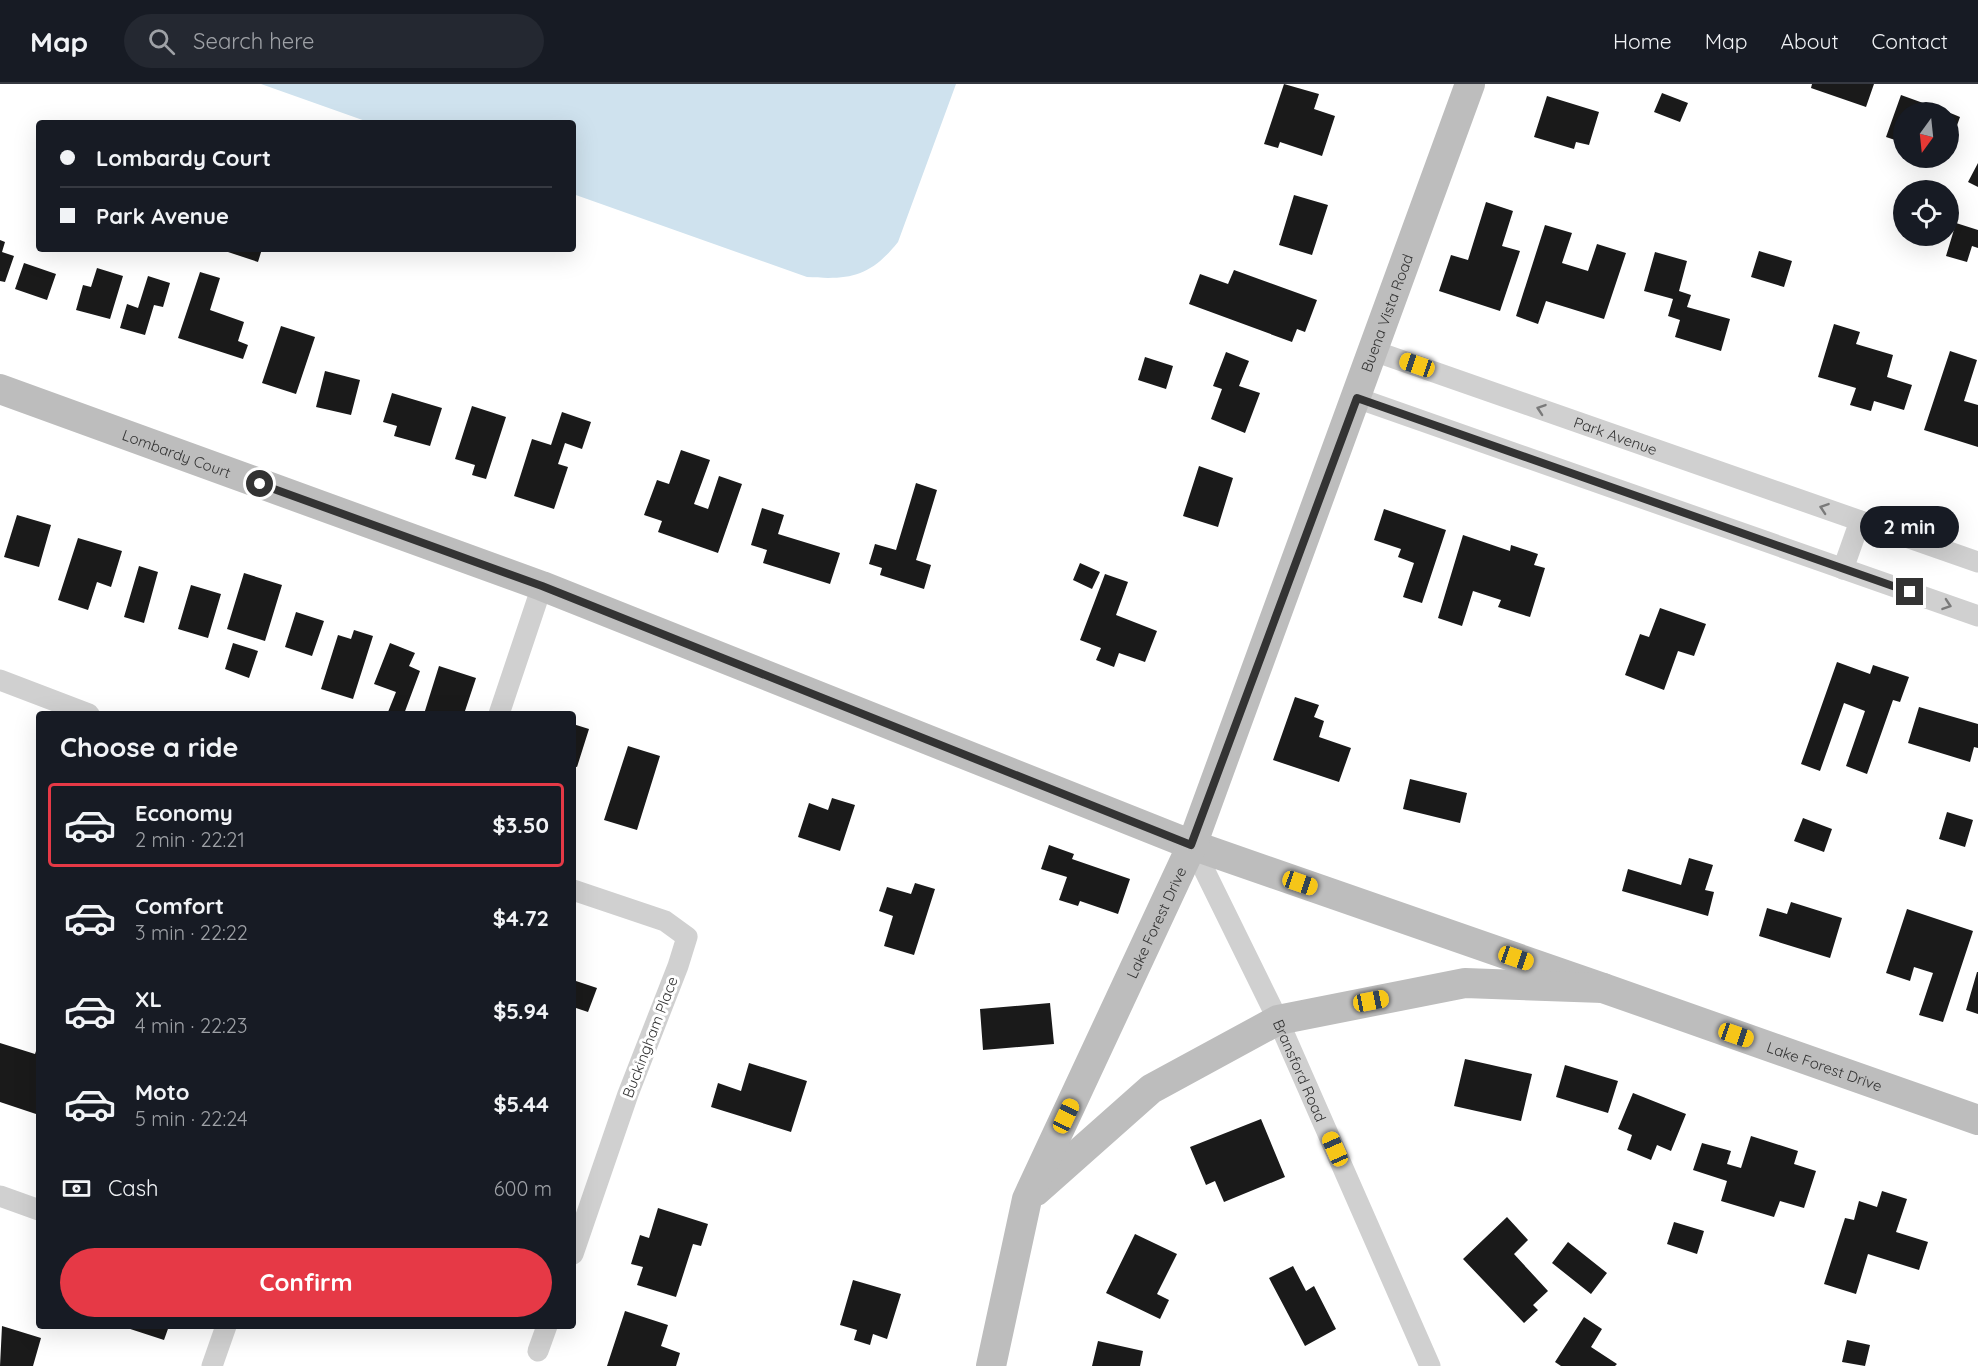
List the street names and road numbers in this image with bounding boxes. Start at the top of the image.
street label: Buena Vista Road [1356,251,1417,375]
street label: Park Avenue [1571,412,1660,459]
street label: Lombardy Court [120,425,234,482]
street label: Lake Forest Drive [1122,864,1190,981]
street label: Buckingham Place [618,974,682,1100]
street label: Bransford Road [1269,1016,1331,1125]
street label: Lake Forest Drive [1764,1037,1885,1095]

